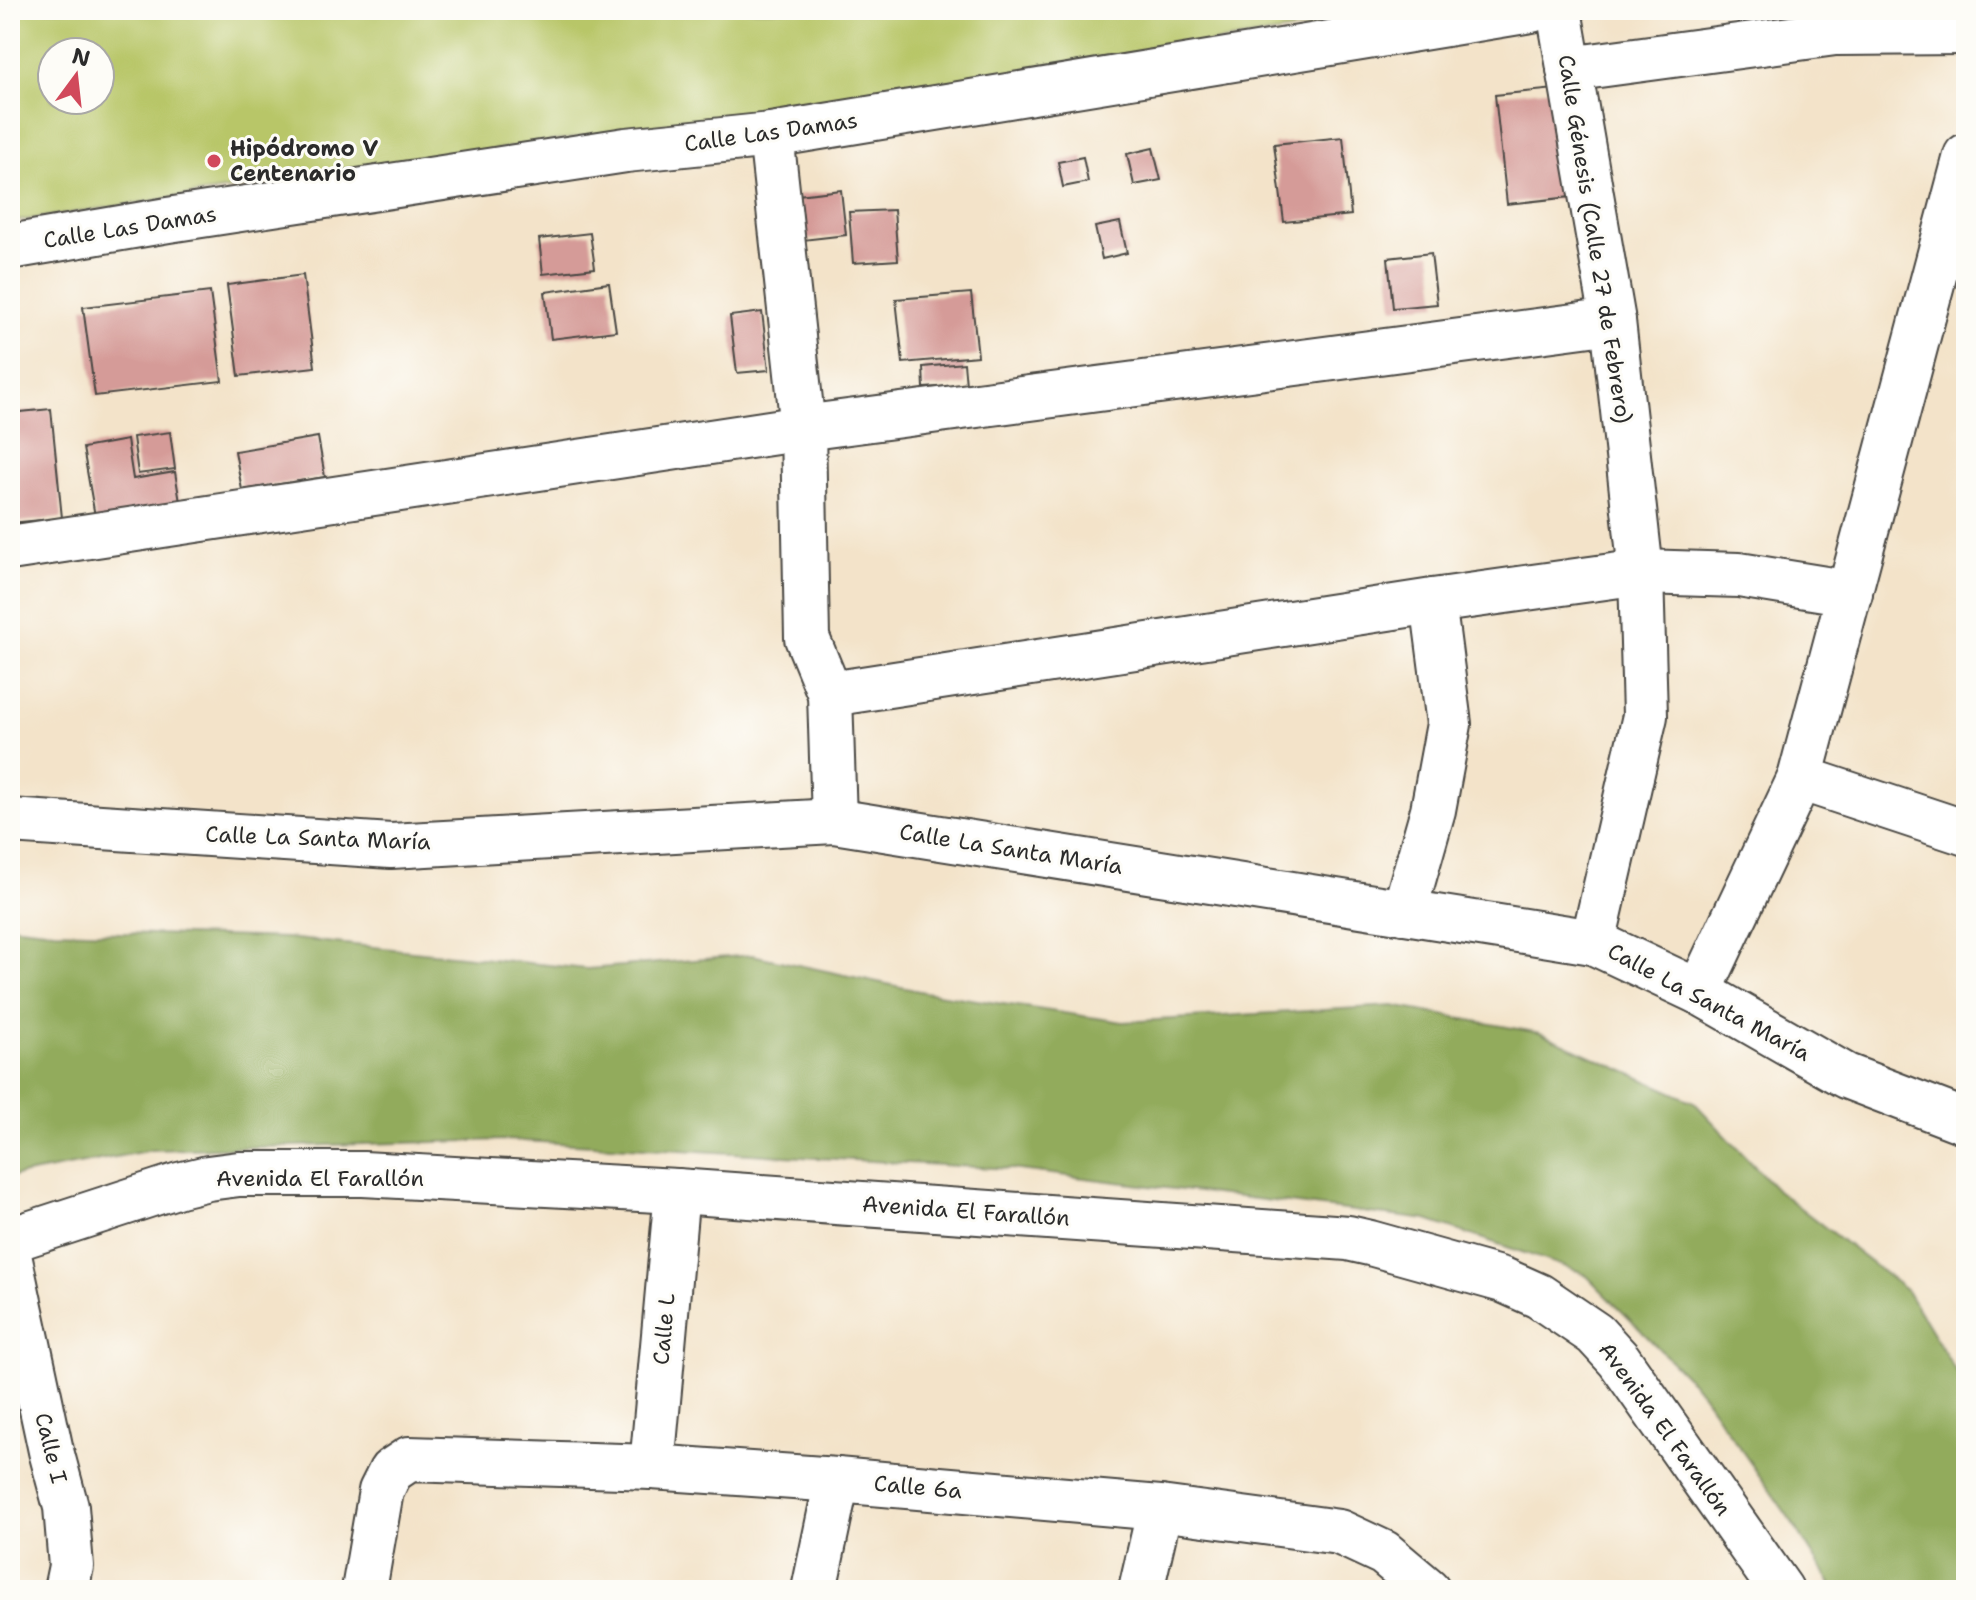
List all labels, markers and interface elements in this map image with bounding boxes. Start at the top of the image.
north arrow [36,36,116,116]
text: N [69,41,93,73]
street label: Calle Génesis (Calle 27 de Febrero) [1551,52,1639,426]
street label: Calle Las Damas [682,105,860,159]
place label: Hipódromo V Centenario [230,134,378,188]
marker: Hipódromo V Centenario [205,152,223,170]
street label: Calle Las Damas [41,199,219,255]
street label: Calle La Santa María [897,817,1125,881]
street label: Calle La Santa María [205,820,432,856]
street label: Calle La Santa María [1603,936,1816,1068]
street label: Avenida El Farallón [216,1164,424,1193]
street label: Avenida El Farallón [861,1189,1071,1233]
street label: Calle L [646,1292,682,1366]
street label: Avenida El Farallón [1592,1336,1738,1522]
street label: Calle I [28,1410,74,1486]
street label: Calle 6a [873,1469,964,1505]

